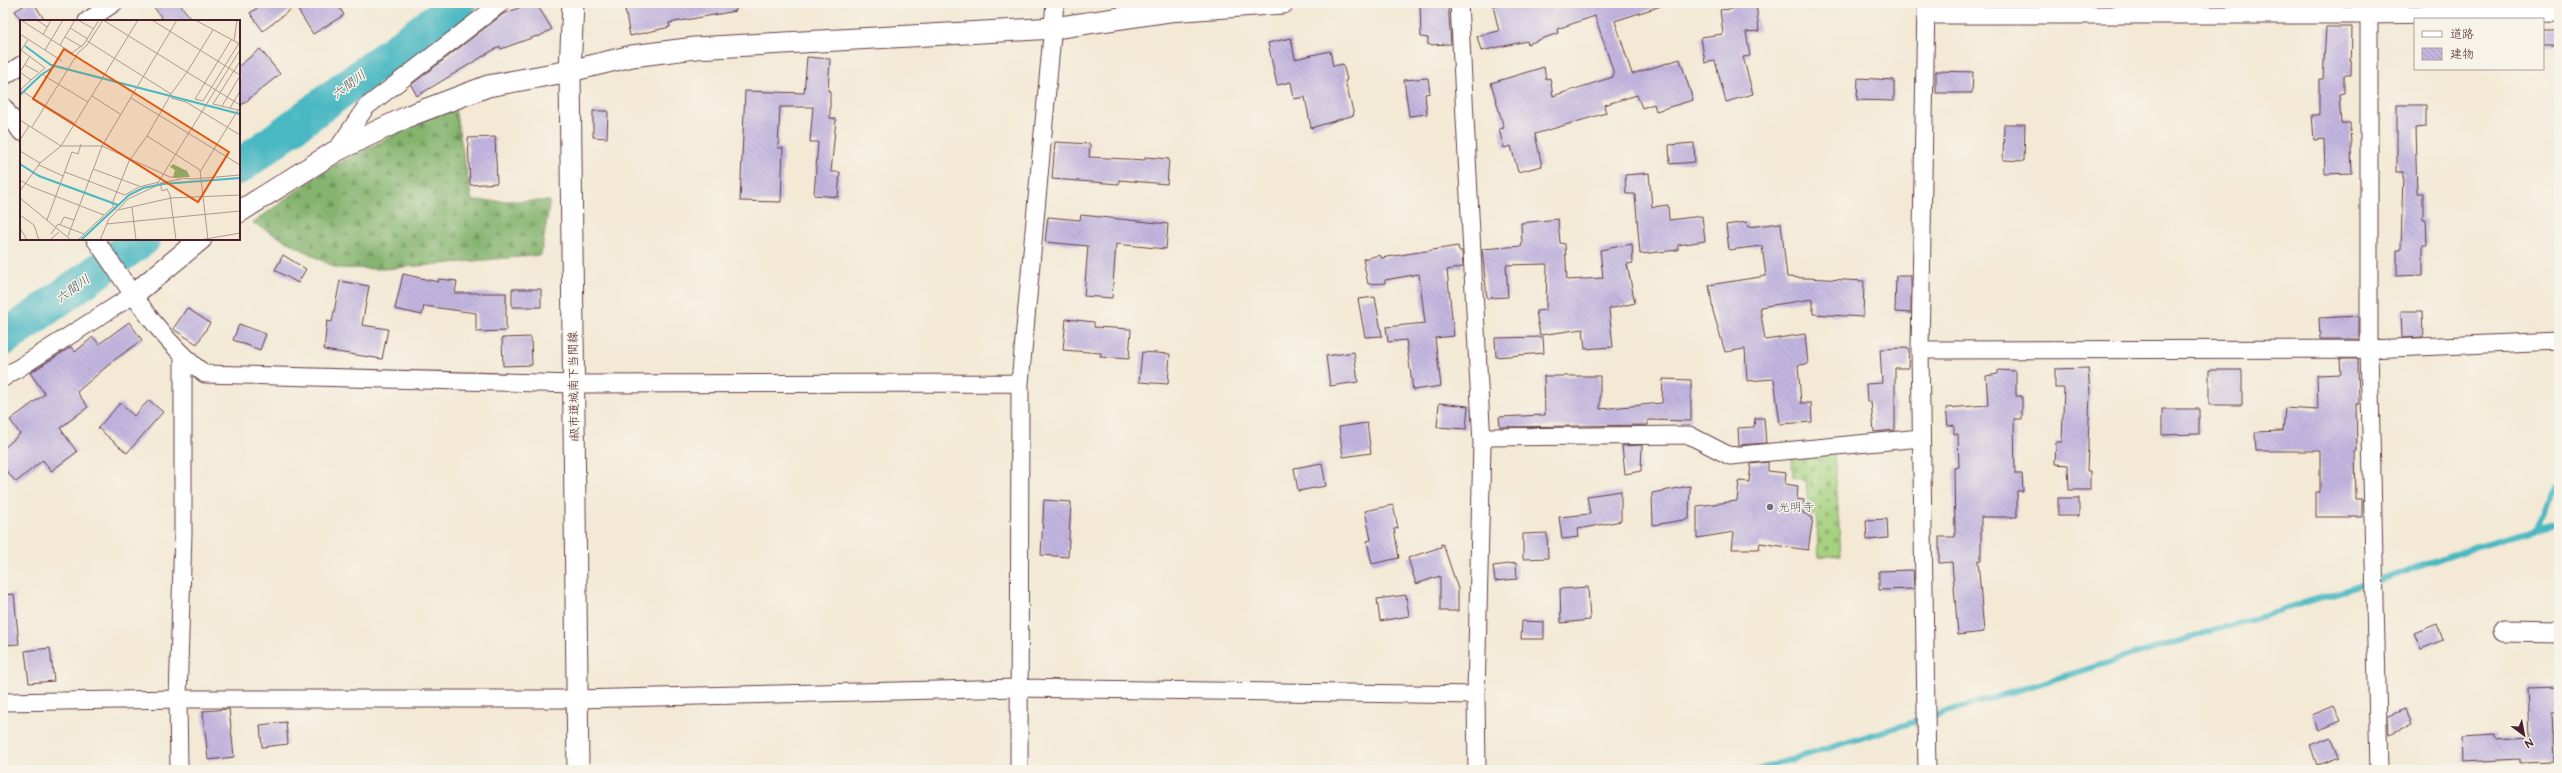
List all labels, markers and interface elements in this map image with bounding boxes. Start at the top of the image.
legend [2414,18,2544,70]
inset map [20,20,240,240]
text: 道路 [2450,26,2474,43]
text: 建物 [2450,46,2474,63]
water label: 六間川 [328,66,370,104]
water label: 六間川 [52,270,94,308]
street label: 1級市道城南下当間線 [565,331,583,441]
place label: 光明寺 [1778,499,1814,516]
marker: 光明寺 [1765,502,1775,512]
north arrow [2504,715,2544,755]
text: N [2522,735,2536,751]

